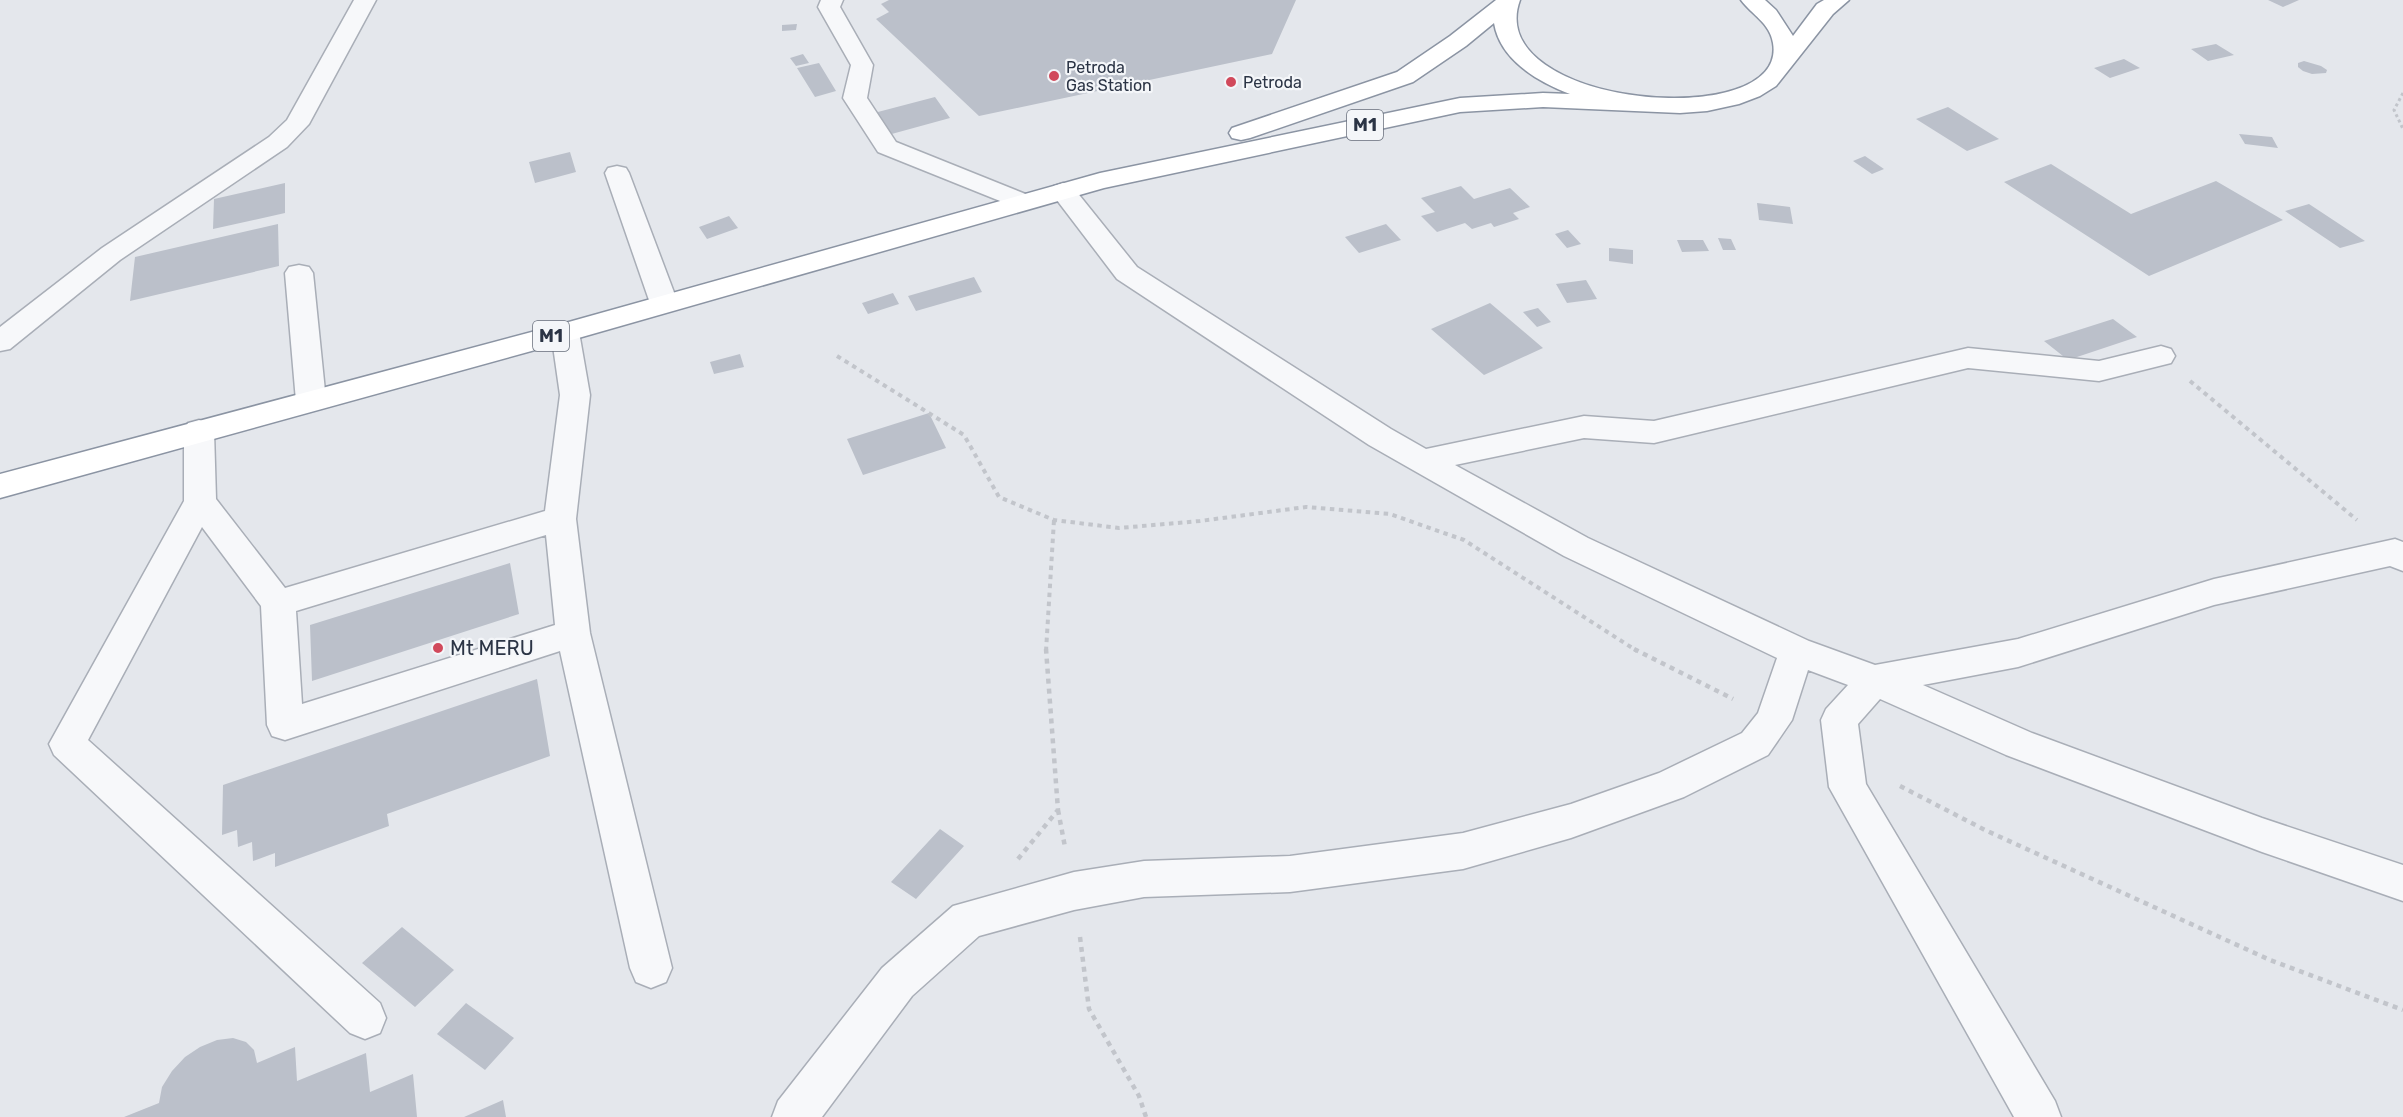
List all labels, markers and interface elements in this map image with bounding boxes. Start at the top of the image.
place label: Petroda Gas Station [1066,58,1152,95]
marker: Petroda Gas Station [1047,69,1061,83]
place label: Petroda [1243,73,1302,92]
marker: Petroda [1224,75,1238,89]
road number: M1 [1347,110,1383,140]
road number: M1 [533,321,569,351]
place label: Mt MERU [450,636,534,660]
marker: Mt MERU [431,641,445,655]

